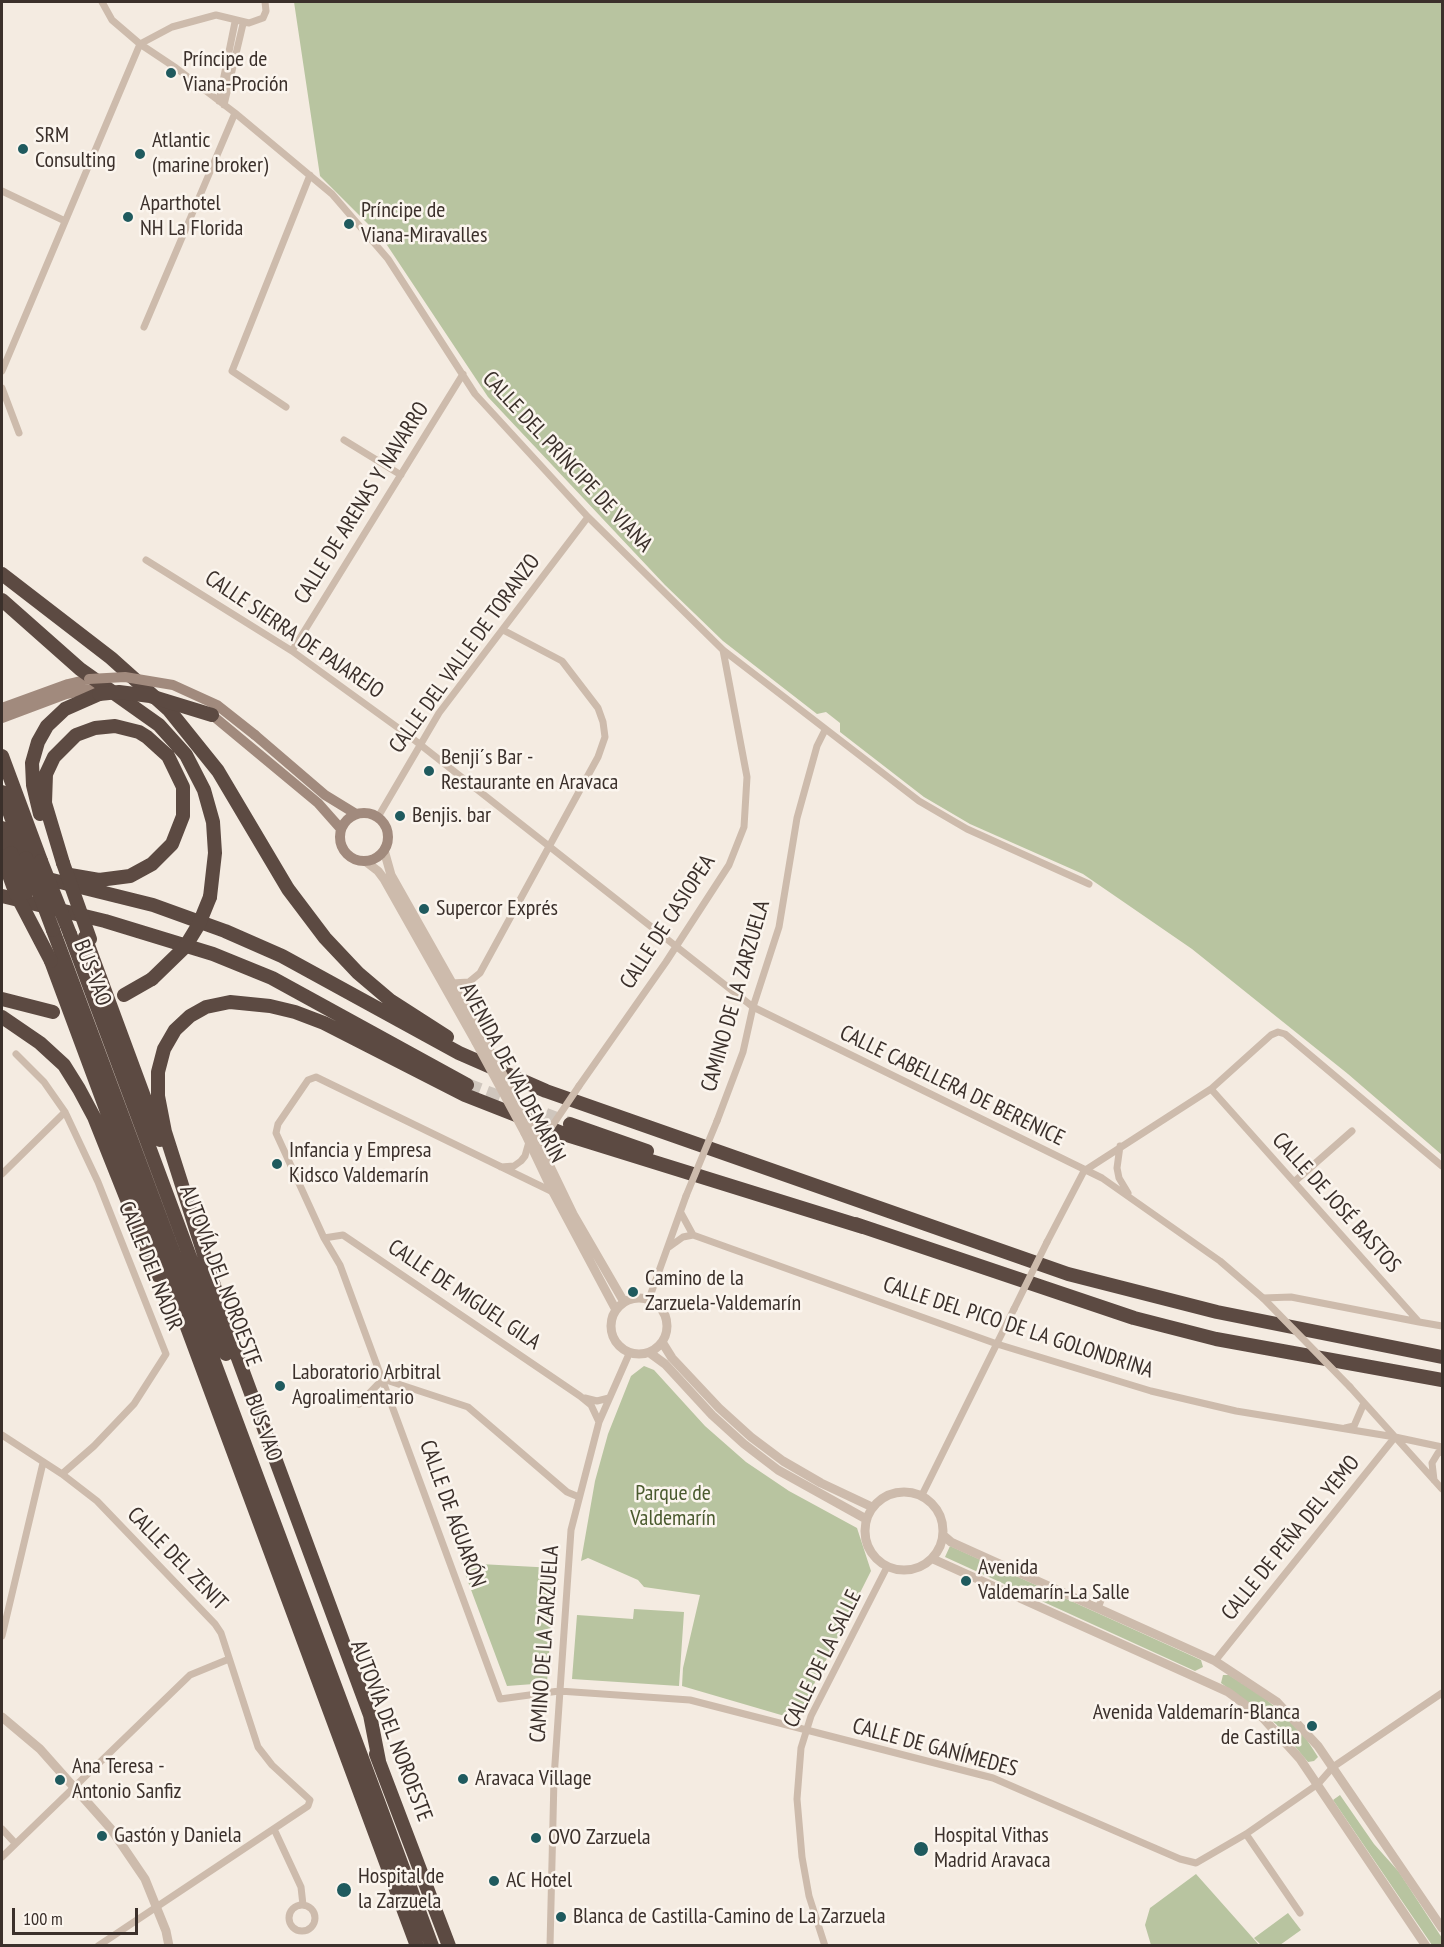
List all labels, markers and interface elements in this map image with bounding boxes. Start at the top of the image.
place label: Príncipe de Viana-Proción [183,47,288,98]
marker: Príncipe de Viana-Proción [164,66,178,80]
place label: SRM Consulting [35,123,116,174]
place label: Atlantic (marine broker) [152,128,268,180]
marker: SRM Consulting [16,142,30,156]
marker: Atlantic (marine broker) [133,147,147,161]
place label: Aparthotel NH La Florida [140,191,243,242]
place label: Príncipe de Viana-Miravalles [361,198,487,249]
marker: Aparthotel NH La Florida [121,210,135,224]
marker: Príncipe de Viana-Miravalles [342,217,356,231]
street label: CALLE DEL PRÍNCIPE DE VIANA [476,366,658,558]
street label: CALLE DE ARENAS Y NAVARRO [289,397,435,609]
street label: CALLE DEL VALLE DE TORANZO [384,549,546,759]
street label: CALLE SIERRA DE PAJAREJO [200,565,388,705]
place label: Benji´s Bar - Restaurante en Aravaca [441,745,618,796]
marker: Benji´s Bar - Restaurante en Aravaca [422,764,436,778]
place label: Benjis. bar [412,803,491,829]
marker: Benjis. bar [393,809,407,823]
street label: CALLE DE CASIOPEA [615,850,721,994]
place label: Supercor Exprés [436,896,558,922]
street label: CAMINO DE LA ZARZUELA [696,897,776,1095]
marker: Supercor Exprés [417,902,431,916]
street label: BUS-VAO [67,936,117,1010]
street label: AVENIDA DE VALDEMARÍN [453,979,571,1167]
street label: CALLE CABELLERA DE BERENICE [835,1020,1069,1152]
street label: CALLE DE JOSÉ BASTOS [1266,1127,1406,1279]
place label: Infancia y Empresa Kidsco Valdemarín [289,1138,432,1190]
marker: Infancia y Empresa Kidsco Valdemarín [270,1157,284,1171]
street label: AUTOVÍA DEL NOROESTE [173,1182,267,1370]
street label: CALLE DEL NADIR [112,1198,188,1334]
street label: CALLE DE MIGUEL GILA [383,1234,545,1356]
place label: Camino de la Zarzuela-Valdemarín [645,1266,801,1318]
street label: CALLE DEL PICO DE LA GOLONDRINA [880,1272,1156,1384]
marker: Camino de la Zarzuela-Valdemarín [626,1285,640,1299]
place label: Laboratorio Arbitral Agroalimentario [292,1360,441,1412]
marker: Laboratorio Arbitral Agroalimentario [273,1379,287,1393]
street label: BUS-VAO [239,1391,287,1465]
street label: CALLE DE AGUARÓN [413,1437,491,1591]
street label: CALLE DE PEÑA DEL YEMO [1216,1450,1366,1626]
park label: Parque de Valdemarín [630,1481,716,1532]
street label: CALLE DEL ZENIT [121,1502,233,1616]
street label: CAMINO DE LA ZARZUELA [525,1544,565,1744]
place label: Avenida Valdemarín-La Salle [978,1555,1130,1606]
marker: Avenida Valdemarín-La Salle [959,1574,973,1588]
street label: CALLE DE LA SALLE [778,1586,868,1732]
street label: AUTOVÍA DEL NOROESTE [344,1637,438,1825]
place label: Avenida Valdemarín-Blanca de Castilla [1093,1700,1300,1752]
street label: CALLE DE GANÍMEDES [849,1713,1021,1783]
marker: Avenida Valdemarín-Blanca de Castilla [1305,1719,1319,1733]
place label: Ana Teresa - Antonio Sanfiz [72,1754,181,1806]
place label: Aravaca Village [475,1766,591,1792]
marker: Aravaca Village [456,1772,470,1786]
marker: Ana Teresa - Antonio Sanfiz [53,1773,67,1787]
place label: Gastón y Daniela [114,1823,241,1849]
place label: Hospital Vithas Madrid Aravaca [934,1823,1051,1874]
place label: OVO Zarzuela [548,1825,651,1851]
marker: Gastón y Daniela [95,1829,109,1843]
marker: OVO Zarzuela [529,1831,543,1845]
marker: Hospital Vithas Madrid Aravaca [912,1840,930,1858]
place label: Hospital de la Zarzuela [358,1864,444,1916]
place label: AC Hotel [506,1868,572,1894]
marker: AC Hotel [487,1874,501,1888]
marker: Hospital de la Zarzuela [335,1881,353,1899]
scale bar [15,1896,141,1934]
place label: Blanca de Castilla-Camino de La Zarzuela [573,1904,886,1930]
text: 100 m [23,1907,63,1930]
marker: Blanca de Castilla-Camino de La Zarzuela [554,1910,568,1924]

